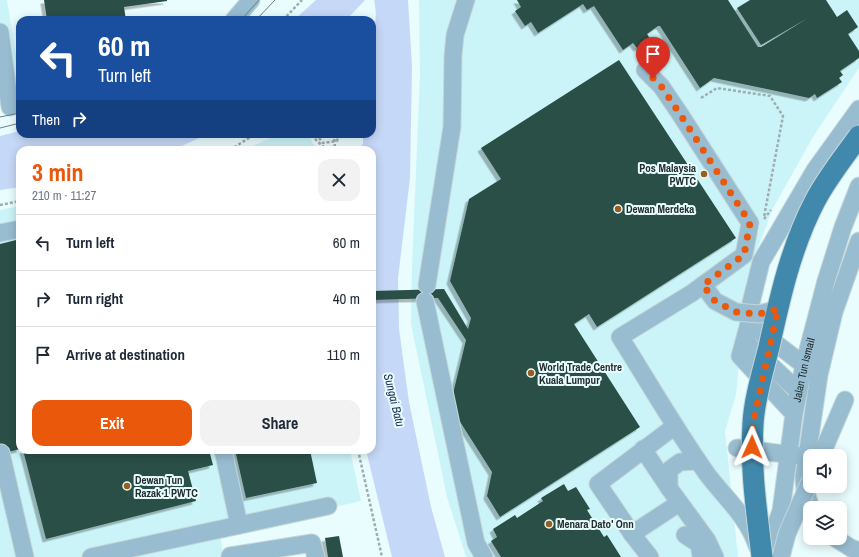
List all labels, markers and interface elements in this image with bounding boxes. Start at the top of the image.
text: 60 m [98,27,150,65]
icon: left [32,32,84,84]
pin [636,37,670,78]
icon: arrive [642,43,664,65]
text: Turn left [98,63,151,88]
icon: right [68,108,90,130]
text: Then [32,109,60,130]
text: 3 min [32,156,83,188]
button: close [318,159,360,201]
place label: Pos Malaysia PWTC [639,161,696,188]
marker: Pos Malaysia PWTC [699,169,709,179]
text: 210 m · 11:27 [32,187,96,204]
place label: Dewan Merdeka [626,202,694,216]
marker: Dewan Merdeka [613,204,623,214]
icon: left [32,232,54,254]
text: Turn left [66,232,114,253]
text: 60 m [333,232,360,253]
icon: right [32,288,54,310]
text: Turn right [66,288,123,309]
text: 40 m [333,288,360,309]
street label: Jalan Tun Ismail [790,336,818,403]
icon: arrive [32,344,54,366]
text: Arrive at destination [66,344,185,365]
text: 110 m [327,344,360,365]
place label: World Trade Centre Kuala Lumpur [539,360,622,387]
marker: World Trade Centre Kuala Lumpur [526,368,536,378]
water label: Sungai Batu [380,372,408,429]
button: Exit [32,400,192,446]
button: Share [200,400,360,446]
position arrow [731,426,773,468]
map controls [803,449,847,545]
button: sound [803,449,847,493]
place label: Dewan Tun Razak 1 PWTC [135,473,198,500]
marker: Dewan Tun Razak 1 PWTC [122,481,132,491]
button: layers [803,501,847,545]
place label: Menara Dato' Onn [557,517,634,531]
marker: Menara Dato' Onn [544,519,554,529]

